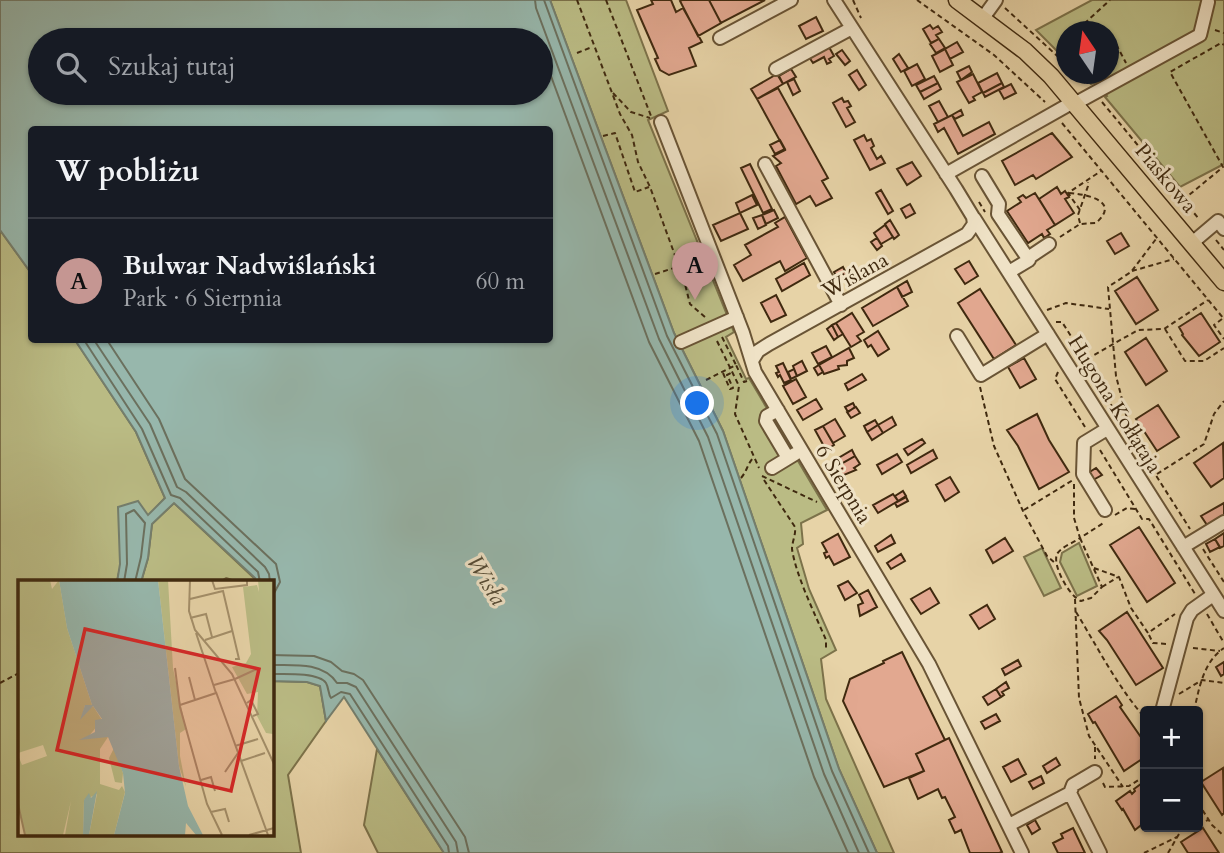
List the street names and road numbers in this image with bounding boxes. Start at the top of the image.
street label: Piaskowa [1128,137,1203,219]
street label: Wiślana [816,245,894,306]
street label: Hugona Kołłątaja [1061,330,1169,479]
street label: 6 Sierpnia [808,439,879,529]

